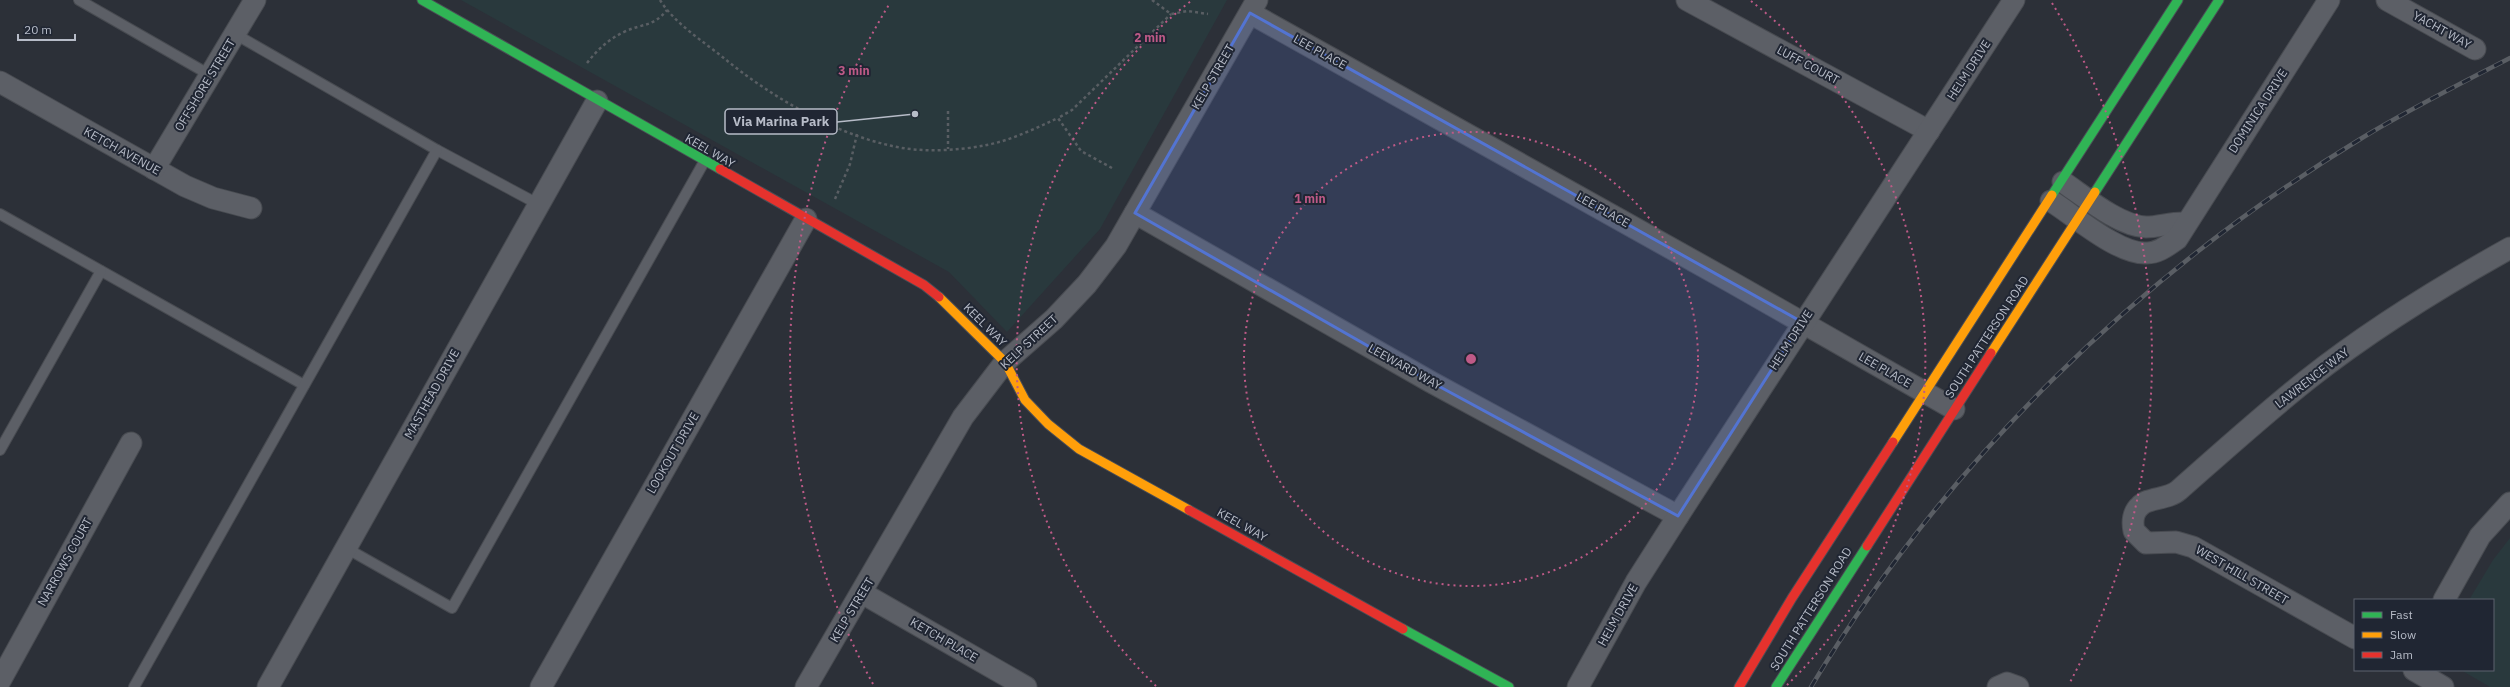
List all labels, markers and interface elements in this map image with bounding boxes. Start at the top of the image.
street label: YACHT WAY [2410,7,2474,52]
scale bar [18,16,75,42]
text: 20 m [24,22,52,37]
text: 2 min [1134,30,1166,45]
street label: LEE PLACE [1291,31,1349,72]
street label: OFFSHORE STREET [171,36,238,134]
street label: HELM DRIVE [1944,37,1994,103]
street label: KELP STREET [1188,41,1237,112]
street label: LUFF COURT [1775,42,1842,87]
text: 3 min [838,63,870,78]
street label: DOMINICA DRIVE [2225,66,2290,156]
callout: Via Marina Park [725,109,837,134]
text: Via Marina Park [733,113,830,130]
street label: KETCH AVENUE [81,123,163,178]
street label: KEEL WAY [683,130,738,171]
street label: LEE PLACE [1574,189,1632,230]
text: 1 min [1294,191,1326,206]
street label: SOUTH PATTERSON ROAD [1941,273,2032,401]
street label: KEEL WAY [961,300,1010,349]
street label: HELM DRIVE [1766,307,1816,373]
street label: KELP STREET [997,311,1061,372]
street label: LEEWARD WAY [1366,340,1445,393]
street label: LAWRENCE WAY [2272,344,2352,411]
street label: MASTHEAD DRIVE [401,346,462,441]
street label: LEE PLACE [1856,348,1914,391]
centre of rings [1464,352,1478,366]
street label: LOOKOUT DRIVE [643,410,702,496]
street label: KEEL WAY [1214,505,1270,545]
street label: NARROWS COURT [34,515,95,609]
street label: WEST HILL STREET [2193,542,2291,607]
street label: SOUTH PATTERSON ROAD [1766,544,1855,673]
street label: KELP STREET [826,575,877,645]
street label: HELM DRIVE [1594,581,1641,649]
legend [2354,599,2494,671]
text: Fast [2390,607,2413,622]
street label: KETCH PLACE [908,614,981,665]
text: Slow [2390,627,2416,642]
text: Jam [2390,647,2413,662]

